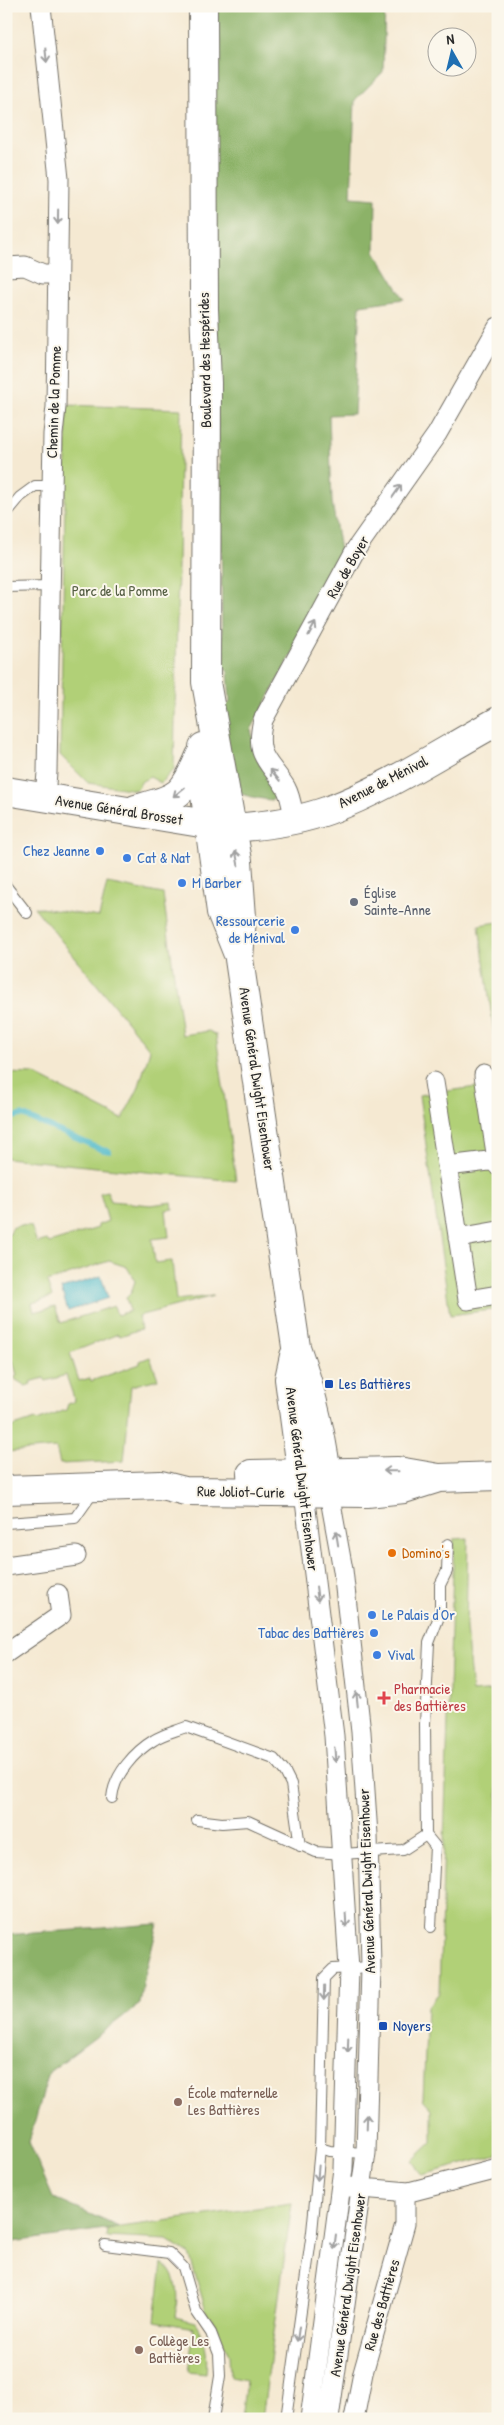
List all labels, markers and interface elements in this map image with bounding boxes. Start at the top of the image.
north arrow [426,28,476,78]
text: N [445,29,456,49]
one-way arrow [41,46,51,62]
one-way arrow [53,208,63,224]
street label: Boulevard des Hespérides [193,292,216,428]
street label: Chemin de la Pomme [41,345,66,459]
one-way arrow [392,484,402,498]
street label: Rue de Boyer [321,531,374,602]
park label: Parc de la Pomme [72,580,168,601]
one-way arrow [308,623,318,637]
street label: Avenue de Ménival [334,750,431,813]
one-way arrow [270,768,281,781]
one-way arrow [173,787,186,798]
street label: Avenue Général Brosset [54,789,185,830]
place label: Chez Jeanne [23,840,90,861]
marker: Chez Jeanne [94,845,106,857]
place label: Cat & Nat [137,847,191,868]
one-way arrow [231,850,241,866]
marker: Cat & Nat [121,852,133,864]
place label: M Barber [192,872,242,893]
marker: M Barber [176,877,188,889]
place label: Église Sainte-Anne [364,882,431,920]
marker: Église Sainte-Anne [348,896,360,908]
place label: Ressourcerie de Ménival [216,910,285,948]
marker: Ressourcerie de Ménival [289,924,301,936]
street label: Avenue Général Dwight Eisenhower [234,986,281,1172]
place label: Les Battières [339,1373,411,1394]
marker: Les Battières [323,1378,335,1390]
street label: Avenue Général Dwight Eisenhower [281,1386,324,1572]
one-way arrow [383,1466,400,1476]
street label: Rue Joliot-Curie [197,1480,285,1503]
one-way arrow [331,1531,341,1547]
place label: Domino's [402,1542,450,1563]
marker: Domino's [386,1547,398,1559]
one-way arrow [312,1585,322,1601]
place label: Le Palais d'Or [382,1604,455,1625]
marker: Le Palais d'Or [366,1609,378,1621]
place label: Tabac des Battières [258,1622,364,1643]
marker: Tabac des Battières [368,1627,380,1639]
place label: Vival [387,1644,415,1665]
marker: Vival [371,1649,383,1661]
place label: Pharmacie des Battières [394,1678,466,1716]
one-way arrow [352,1692,362,1708]
marker: Pharmacie des Battières [378,1692,390,1704]
one-way arrow [330,1747,340,1763]
street label: Avenue Général Dwight Eisenhower [353,1788,380,1974]
one-way arrow [342,1911,351,1927]
one-way arrow [319,1985,328,2001]
place label: Noyers [393,2015,431,2036]
marker: Noyers [377,2020,389,2032]
one-way arrow [343,2036,353,2053]
place label: École maternelle Les Battières [188,2082,278,2120]
marker: École maternelle Les Battières [172,2096,184,2108]
one-way arrow [363,2114,372,2130]
one-way arrow [313,2164,322,2180]
street label: Avenue Général Dwight Eisenhower [324,2192,371,2378]
one-way arrow [330,2234,340,2250]
street label: Rue des Battières [358,2257,405,2353]
one-way arrow [293,2326,303,2342]
place label: Collège Les Battières [149,2330,209,2368]
marker: Collège Les Battières [133,2344,145,2356]

